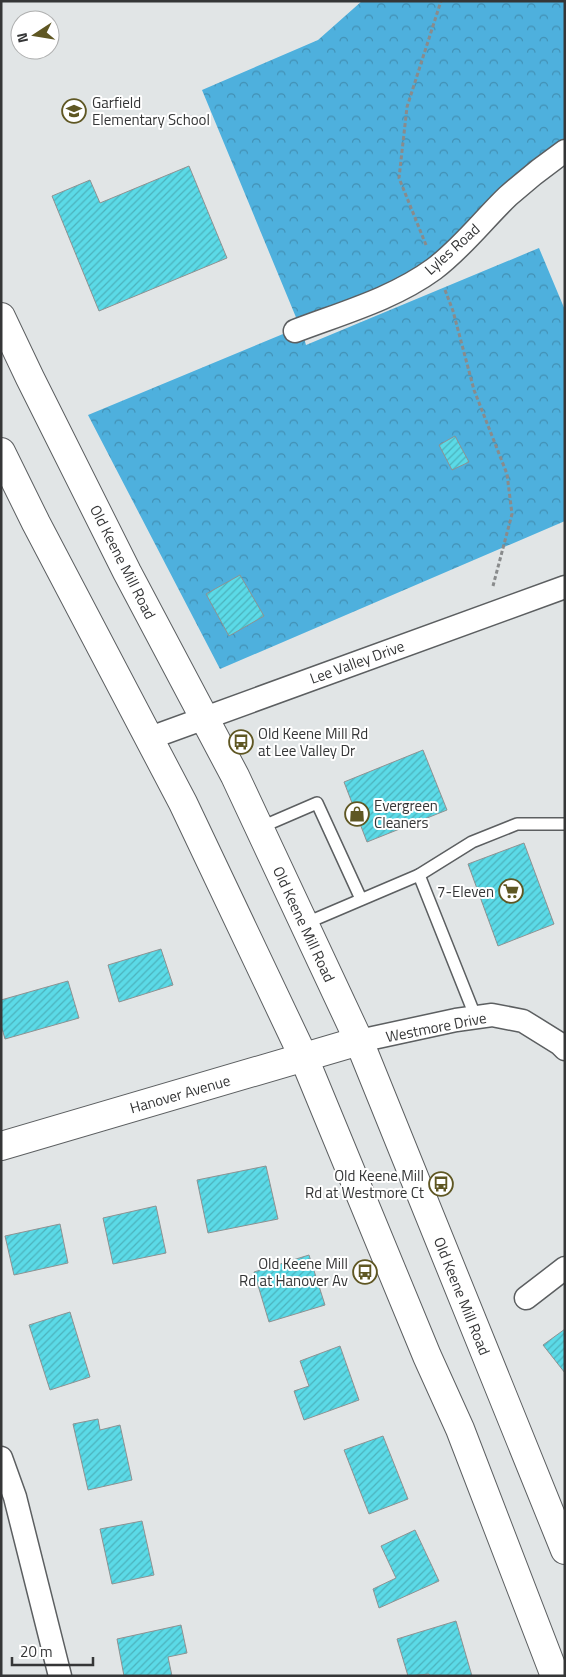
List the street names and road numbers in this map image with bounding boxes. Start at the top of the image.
street label: Lyles Road [419,218,485,280]
street label: Old Keene Mill Road [84,501,162,623]
street label: Lee Valley Drive [306,634,408,690]
street label: Old Keene Mill Road [267,862,341,986]
street label: Westmore Drive [384,1006,488,1048]
street label: Hanover Avenue [127,1069,233,1119]
street label: Old Keene Mill Road [428,1233,496,1359]

